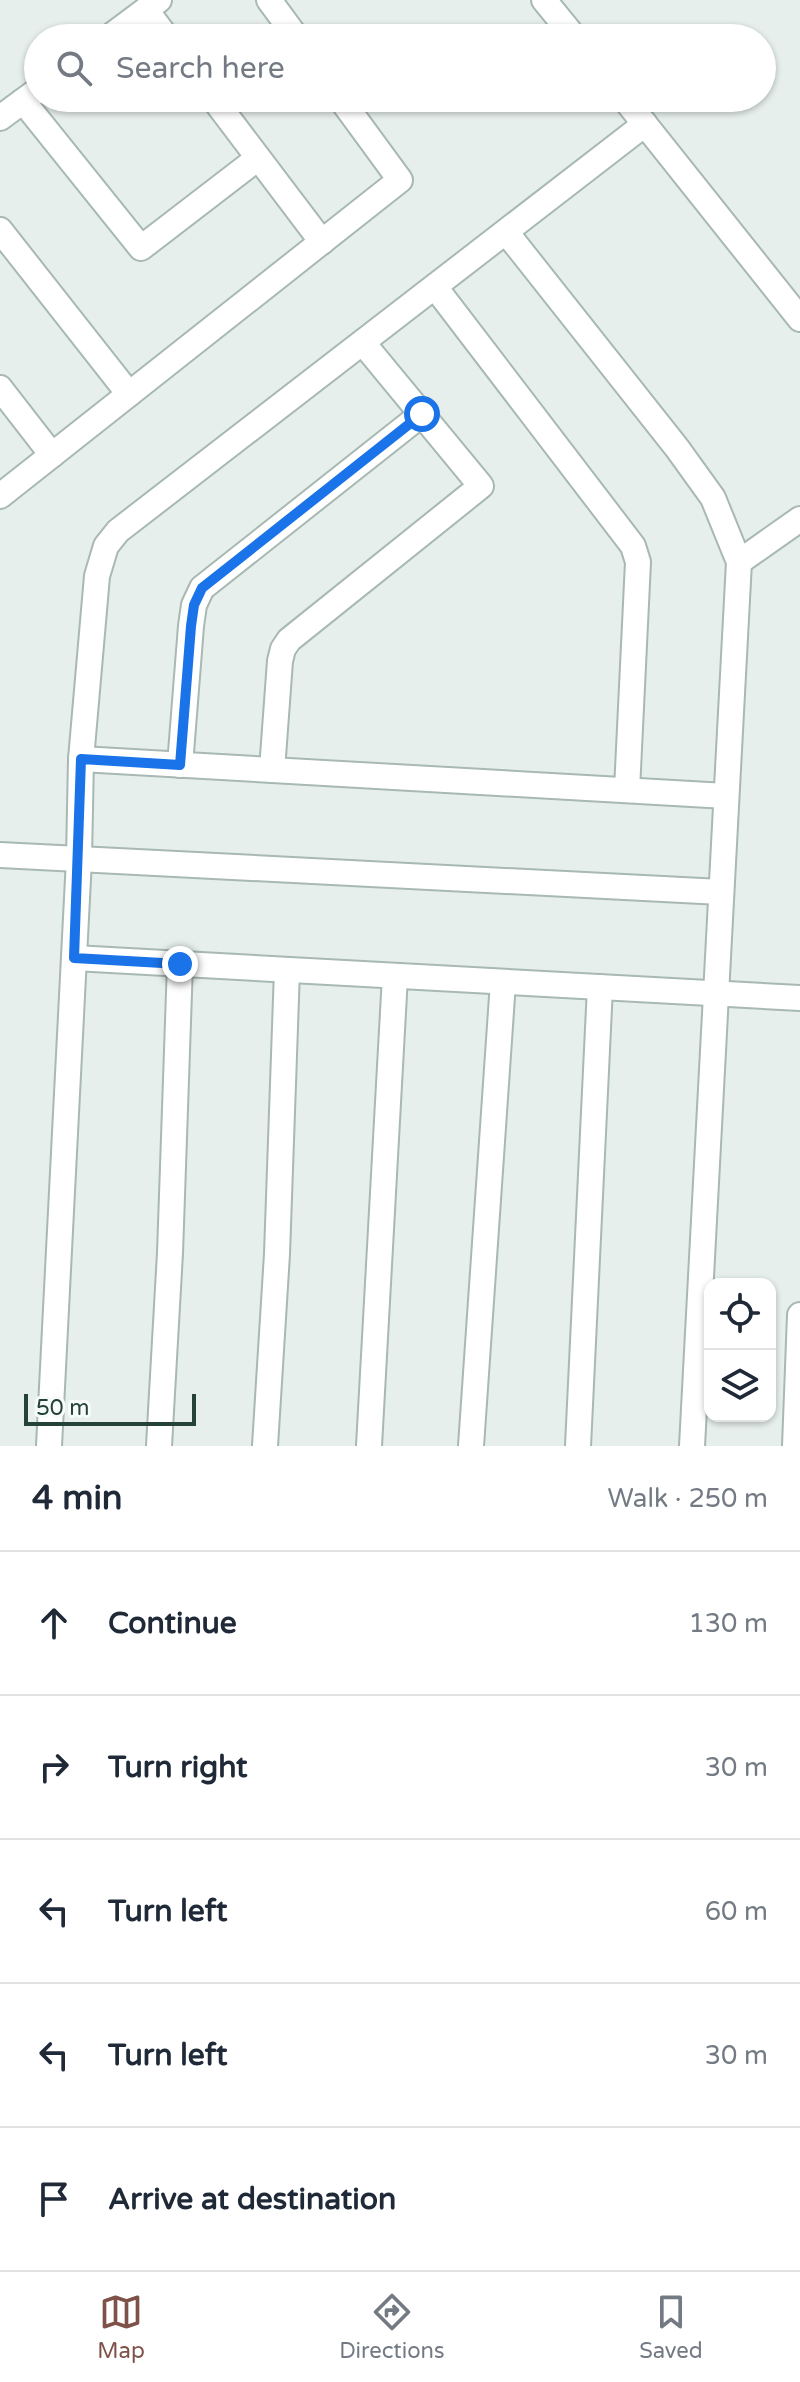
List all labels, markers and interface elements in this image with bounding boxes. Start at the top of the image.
search box [24,24,776,112]
icon: search [52,46,96,90]
text: Search here [116,50,285,87]
route start [404,396,440,432]
route end [162,946,198,982]
map controls [704,1278,776,1422]
button: locate [704,1278,776,1350]
button: layers [704,1350,776,1422]
scale bar [24,1390,196,1426]
text: 50 m [36,1395,90,1421]
text: 4 min [32,1478,123,1519]
text: Walk · 250 m [608,1483,768,1514]
icon: ahead [32,1601,76,1645]
text: Continue [108,1605,237,1642]
text: 130 m [688,1608,768,1639]
icon: right [32,1745,76,1789]
text: Turn right [108,1749,248,1786]
text: 30 m [705,1752,768,1783]
icon: left [32,1889,76,1933]
text: Turn left [108,1893,227,1930]
text: 60 m [705,1896,768,1927]
icon: left [32,2033,76,2077]
text: Turn left [108,2037,227,2074]
text: 30 m [705,2040,768,2071]
icon: arrive [32,2177,76,2221]
text: Arrive at destination [108,2181,396,2218]
tab: Map [97,2290,145,2364]
tab: Directions [339,2290,445,2364]
tab: Saved [639,2290,703,2364]

